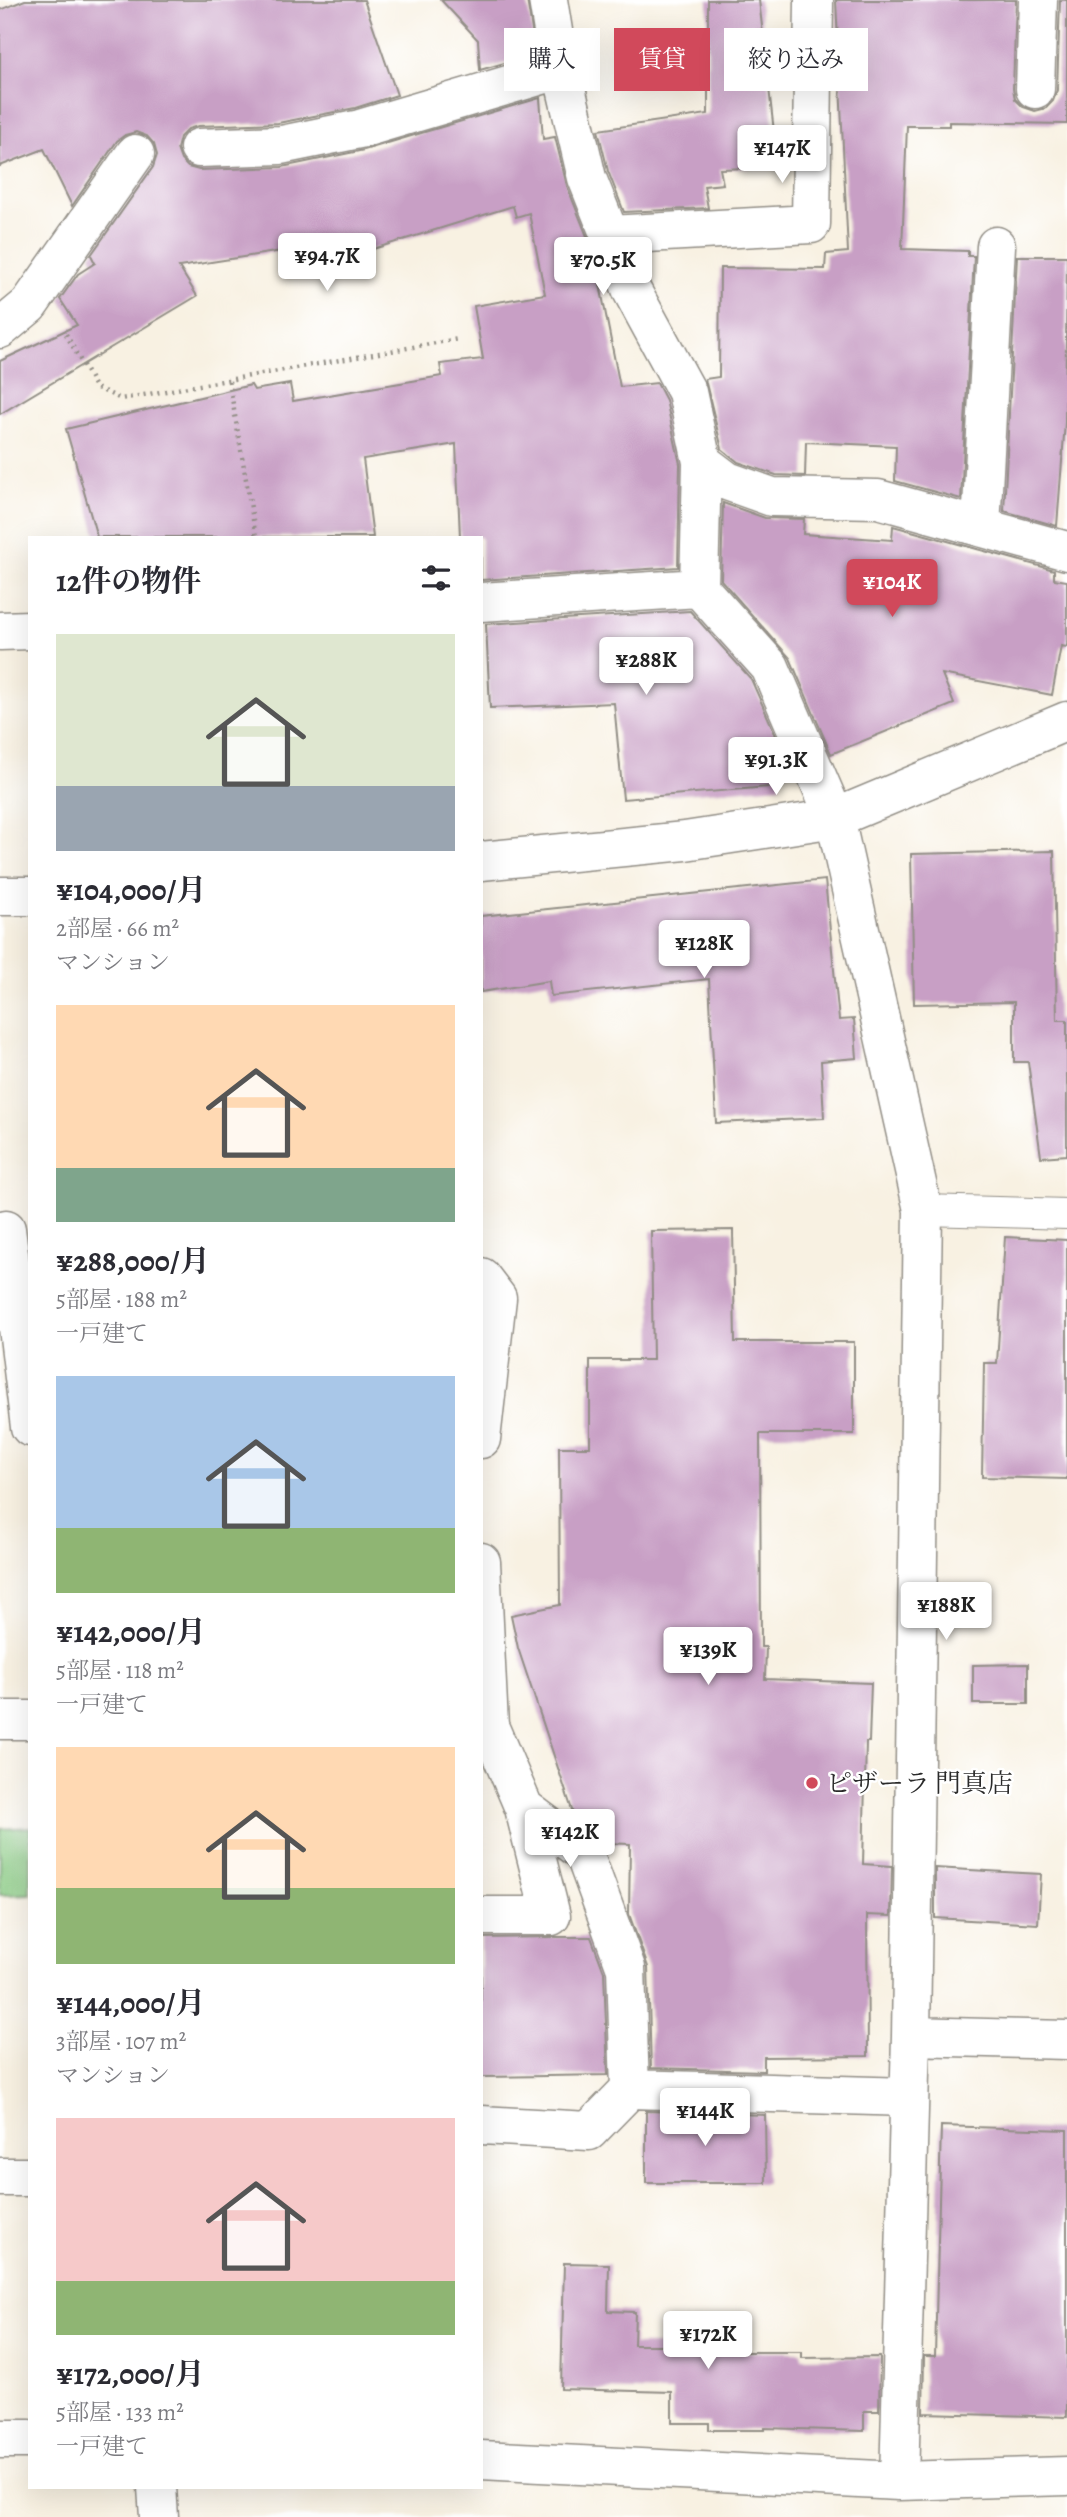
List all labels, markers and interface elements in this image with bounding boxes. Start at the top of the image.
chip: 購入 [504,28,600,91]
chip: 賃貸 [614,28,710,91]
chip: 絞り込み [724,28,868,91]
pin: ¥147K [733,125,831,185]
text: ¥147K [753,132,811,163]
pin: ¥94.7K [270,233,384,293]
pin: ¥70.5K [546,238,660,297]
text: ¥94.7K [294,240,360,271]
text: ¥70.5K [570,244,636,275]
icon: filters [417,559,455,597]
pin: ¥104K [843,560,941,619]
text: 12件の物件 [56,561,201,601]
text: ¥104K [863,566,921,597]
pin: ¥288K [597,638,695,697]
text: ¥288K [615,644,677,675]
icon: home [193,679,319,805]
pin: ¥91.3K [719,738,833,797]
text: ¥91.3K [744,744,808,775]
text: ¥104,000/月 [56,870,206,910]
text: 2部屋 · 66 m² [56,913,179,944]
pin: ¥128K [655,920,753,980]
text: ¥128K [675,927,733,958]
text: マンション [56,947,170,978]
icon: home [193,1050,319,1176]
text: ¥288,000/月 [56,1241,210,1281]
text: 5部屋 · 188 m² [56,1284,187,1315]
text: 一戸建て [56,1318,148,1349]
icon: home [193,1421,319,1547]
pin: ¥188K [897,1582,995,1642]
text: ¥188K [917,1589,975,1620]
text: ¥142,000/月 [56,1612,206,1652]
pin: ¥139K [659,1628,757,1687]
text: ¥139K [679,1634,737,1665]
text: 5部屋 · 118 m² [56,1655,184,1686]
text: 一戸建て [56,1689,148,1720]
place label: ピザーラ 門真店 [826,1766,1013,1801]
marker: ピザーラ 門真店 [804,1775,820,1791]
icon: home [193,1792,319,1918]
pin: ¥142K [521,1810,619,1869]
text: ¥142K [541,1816,599,1847]
text: ¥144,000/月 [56,1983,205,2023]
text: 3部屋 · 107 m² [56,2026,186,2057]
text: マンション [56,2060,170,2091]
pin: ¥144K [656,2088,754,2148]
text: ¥144K [676,2095,734,2126]
icon: home [193,2163,319,2289]
pin: ¥172K [659,2312,757,2371]
text: ¥172K [679,2318,737,2349]
text: ¥172,000/月 [56,2354,204,2394]
text: 5部屋 · 133 m² [56,2397,184,2428]
text: 一戸建て [56,2431,148,2462]

